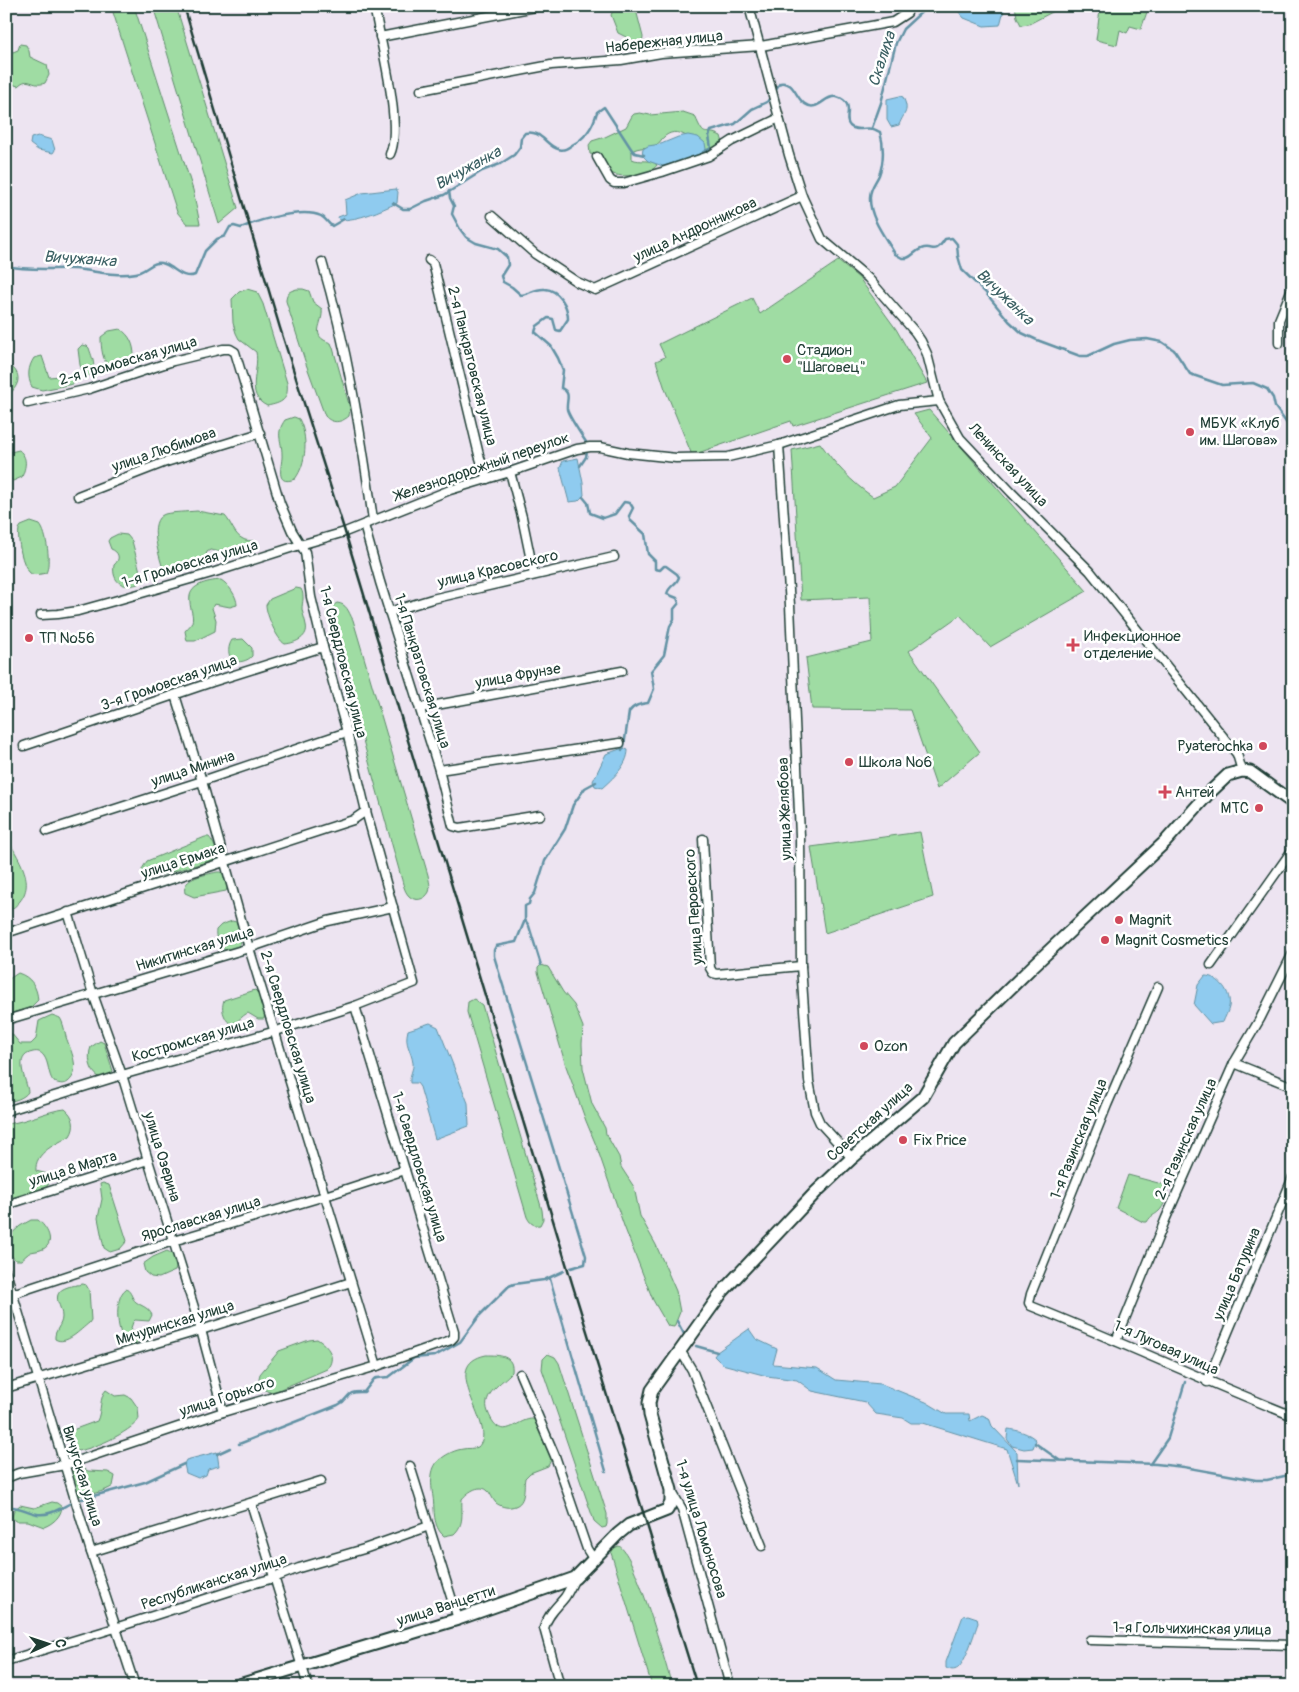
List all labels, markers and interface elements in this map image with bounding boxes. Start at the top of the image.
street label: Набережная улица [604,26,724,58]
water label: Скалиха [864,28,901,89]
water label: Вичужанка [431,141,506,194]
street label: улица Андронникова [629,193,760,267]
water label: Вичужанка [43,246,118,272]
water label: Вичужанка [972,265,1039,330]
street label: 2-я Панкратовская улица [443,284,501,448]
street label: 2-я Громовская улица [57,332,199,390]
place label: Стадион "Шаговец" [797,341,866,377]
marker: Стадион "Шаговец" [781,353,793,365]
place label: МБУК «Клуб им. Шагова» [1200,414,1280,450]
street label: Ленинская улица [964,418,1052,511]
street label: улица Любимова [108,423,219,477]
marker: МБУК «Клуб им. Шагова» [1184,426,1196,438]
street label: Железнодорожный переулок [390,428,572,506]
street label: 1-я Громовская улица [120,536,260,592]
street label: улица Красовского [435,546,560,592]
street label: 1-я Свердловская улица [315,584,371,740]
street label: 1-я Панкратовская улица [389,591,455,751]
place label: Инфекционное отделение [1084,627,1181,663]
place label: ТП №56 [39,629,95,648]
marker: ТП №56 [23,632,35,644]
marker: Инфекционное отделение [1066,638,1080,652]
street label: 3-я Громовская улица [98,651,240,715]
street label: улица Фрунзе [473,659,563,693]
place label: Pyaterochka [1177,737,1253,756]
marker: Pyaterochka [1257,740,1269,752]
street label: улица Минина [148,747,237,792]
place label: Школа №6 [859,753,932,772]
marker: Школа №6 [843,756,855,768]
street label: улица Желябова [774,757,796,862]
place label: Антей [1175,783,1214,802]
marker: Антей [1159,786,1171,798]
place label: МТС [1221,799,1249,818]
marker: МТС [1253,802,1265,814]
street label: улица Ермака [138,839,227,884]
street label: улица Перовского [680,848,708,967]
place label: Magnit [1129,911,1172,930]
marker: Magnit [1113,914,1125,926]
street label: Никитинская улица [134,922,256,976]
place label: Magnit Cosmetics [1115,931,1229,950]
marker: Magnit Cosmetics [1099,934,1111,946]
street label: 2-я Свердловская улица [256,948,320,1106]
street label: Костромская улица [130,1013,256,1067]
place label: Ozon [874,1037,908,1056]
marker: Ozon [858,1040,870,1052]
street label: 2-я Разинская улица [1151,1075,1221,1203]
street label: 1-я Разинская улица [1046,1076,1112,1202]
street label: Советская улица [823,1078,917,1166]
street label: 1-я Свердловская улица [387,1090,451,1244]
street label: улица Озерина [139,1109,185,1204]
place label: Fix Price [913,1131,967,1150]
marker: Fix Price [897,1134,909,1146]
street label: улица 8 Марта [26,1147,119,1192]
street label: Ярославская улица [139,1192,263,1246]
street label: улица Батурина [1209,1225,1265,1324]
street label: Мичуринская улица [114,1296,236,1350]
street label: 1-я Луговая улица [1110,1316,1222,1380]
street label: улица Горького [176,1373,277,1422]
street label: Вичугская улица [58,1423,106,1529]
street label: 1-я улица Ломоносова [671,1457,731,1601]
street label: Республиканская улица [139,1549,289,1615]
street label: улица Ванцетти [394,1581,498,1631]
street label: 1-я Гольчихинская улица [1113,1618,1271,1640]
north arrow [22,1620,72,1670]
text: С [52,1639,69,1648]

